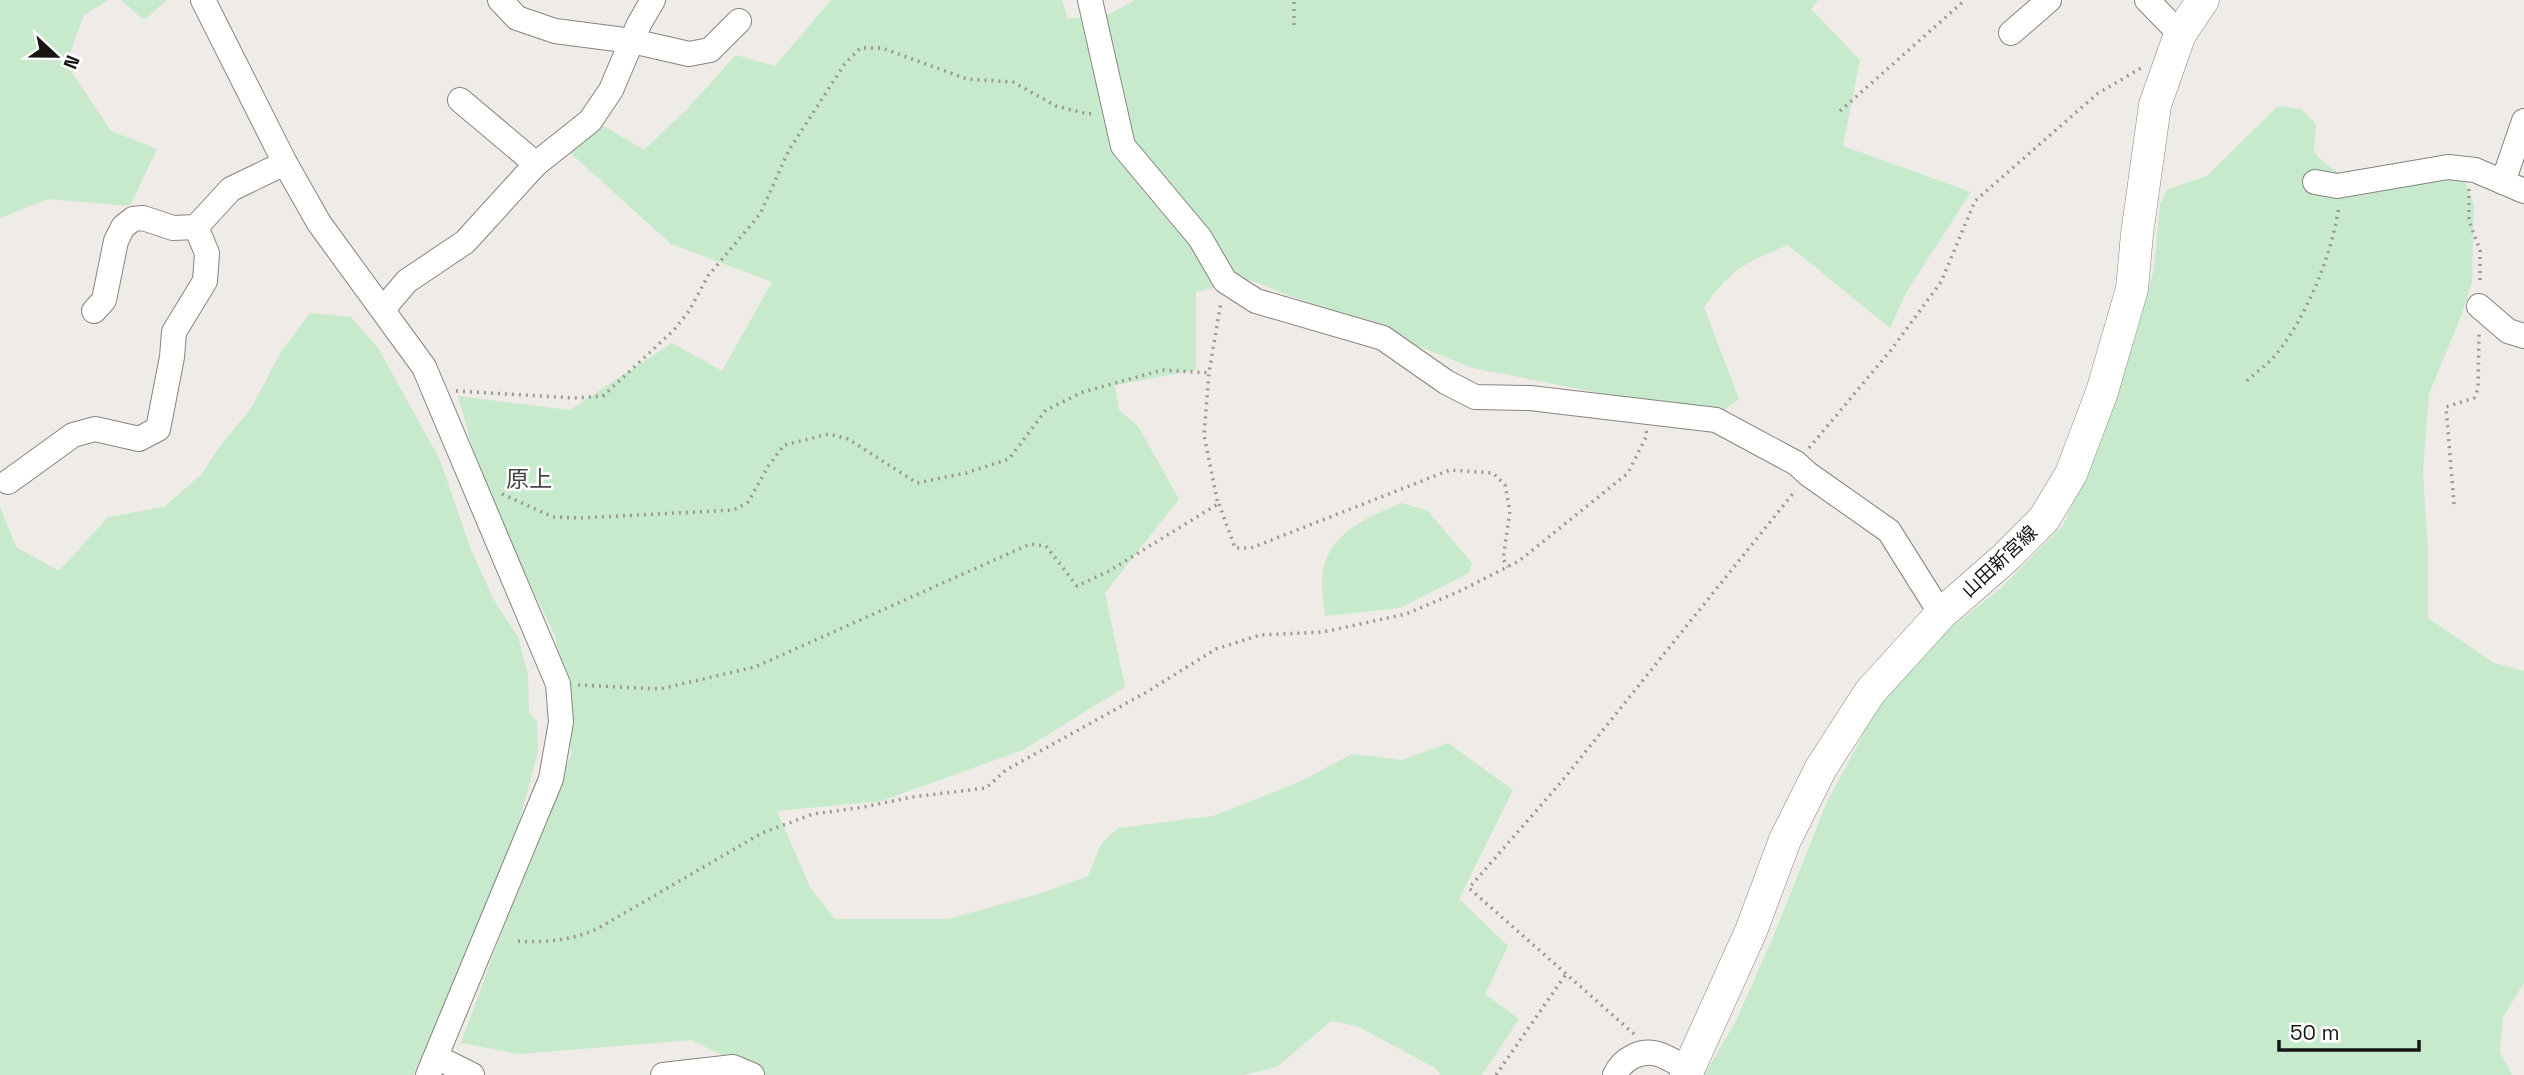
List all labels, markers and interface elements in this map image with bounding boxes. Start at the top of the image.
north arrow [21,21,91,91]
text: N [57,52,85,73]
district label: 原上 [506,464,552,494]
street label: 山田新宮線 [1956,520,2043,603]
scale bar [2279,1009,2419,1052]
text: 50 m [2290,1019,2340,1046]

